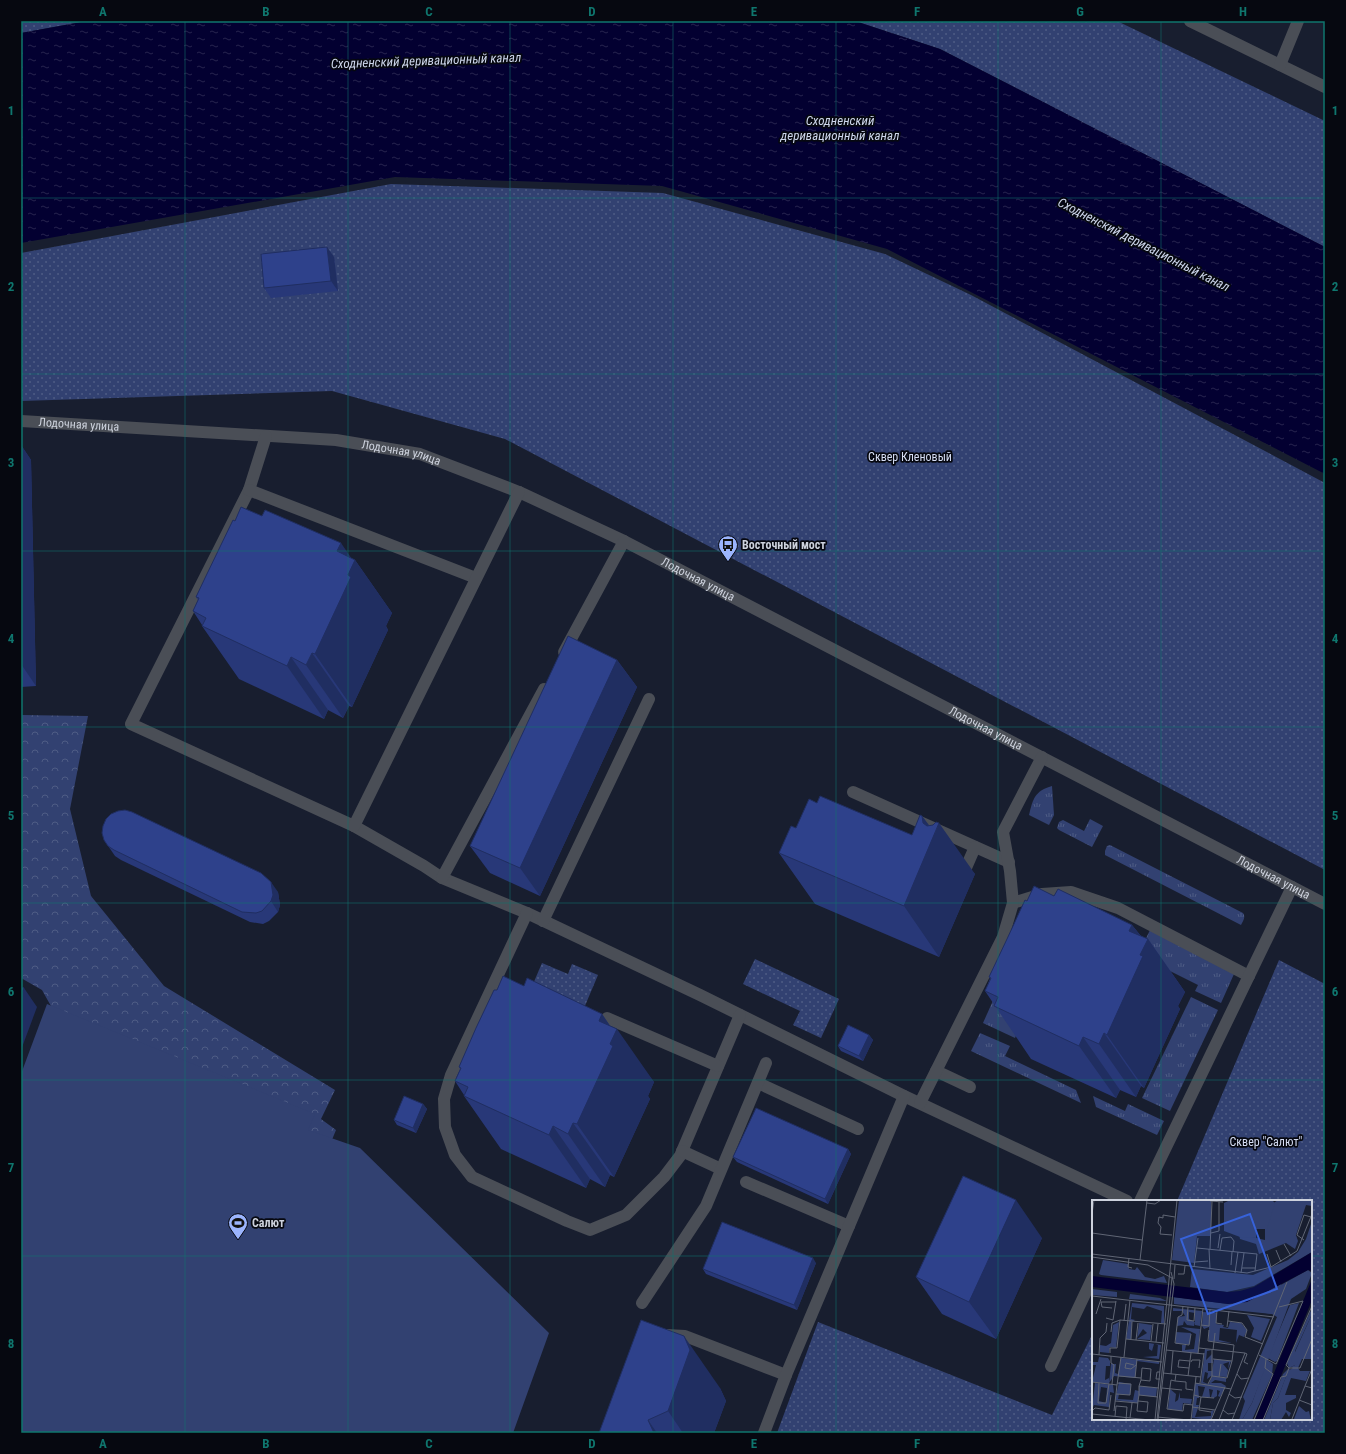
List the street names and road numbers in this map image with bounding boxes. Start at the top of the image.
street label: Лодочная улица [38,415,120,434]
street label: Лодочная улица [361,437,443,468]
street label: Лодочная улица [659,555,737,604]
street label: Лодочная улица [947,704,1025,753]
street label: Лодочная улица [1234,853,1313,902]

